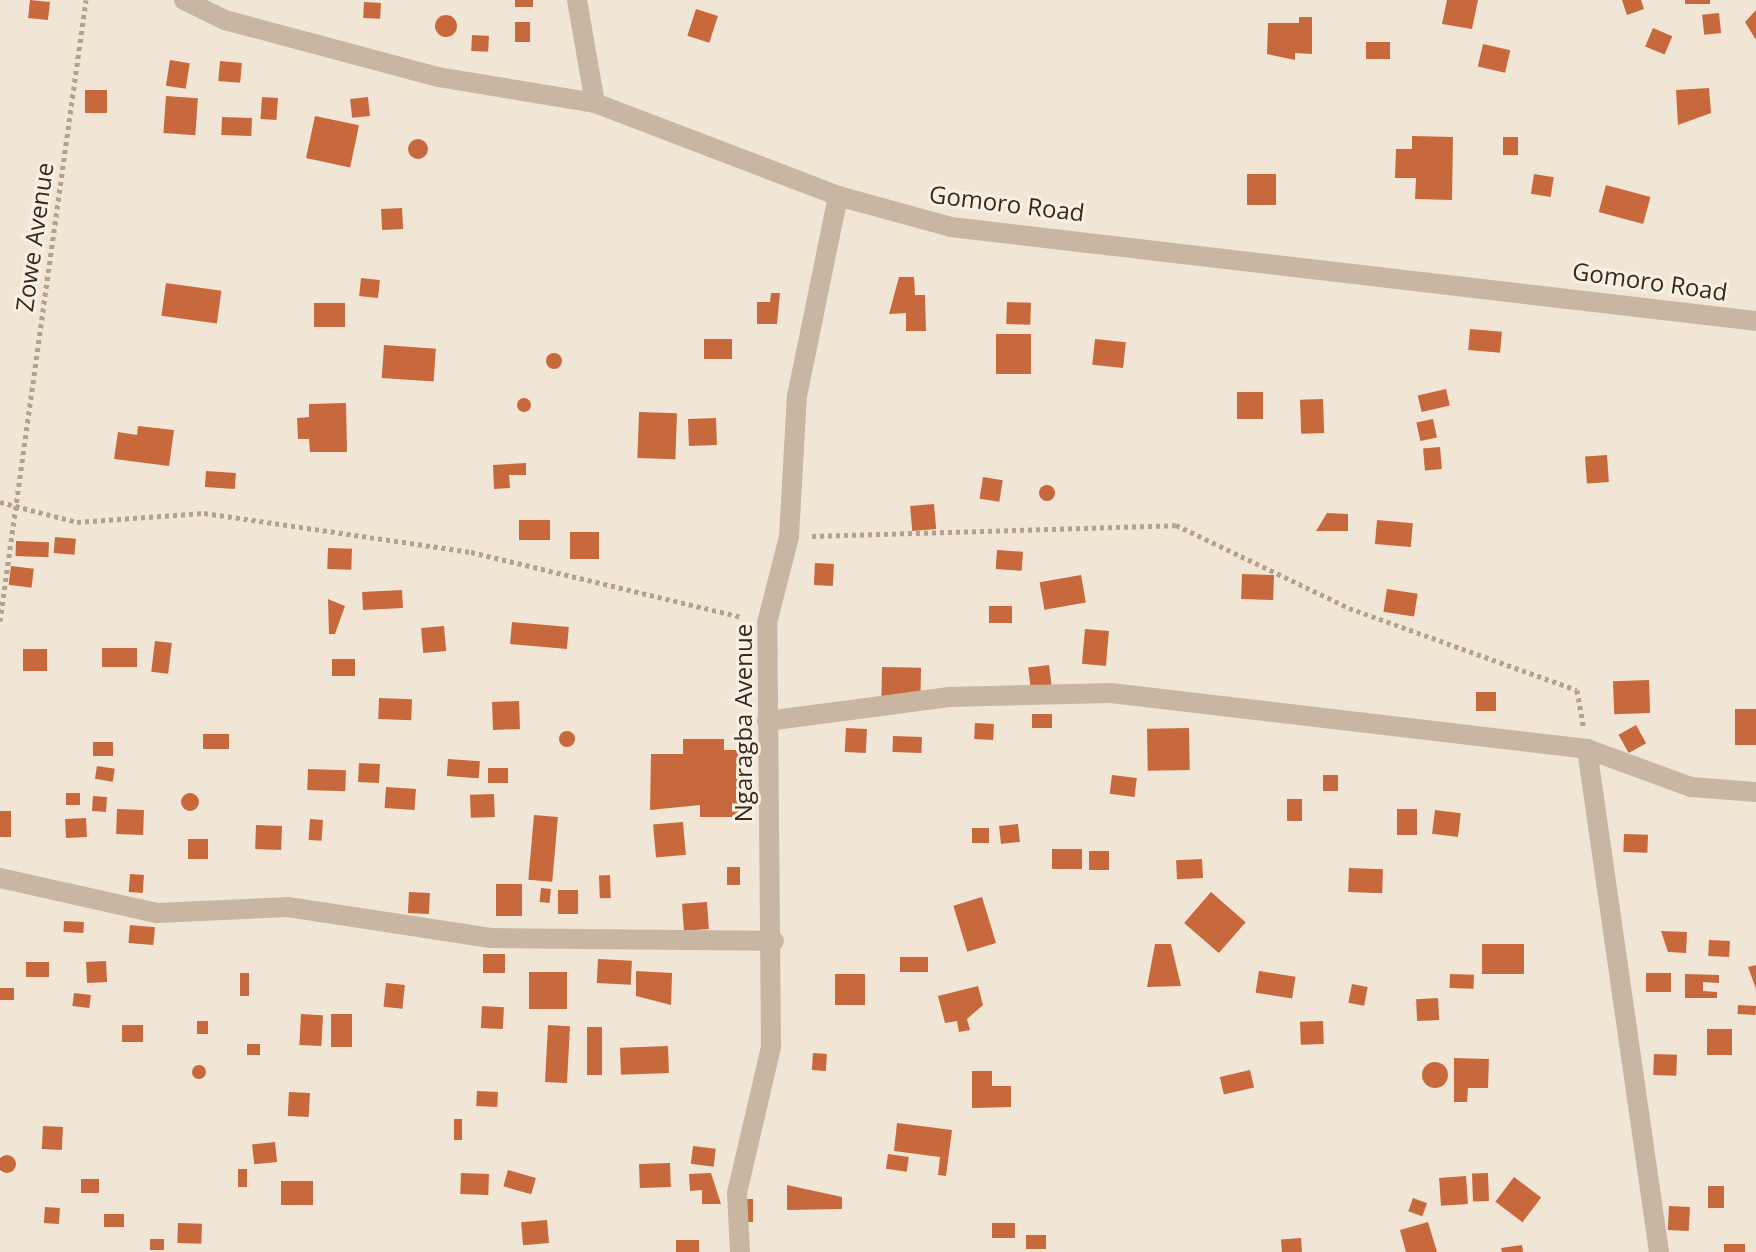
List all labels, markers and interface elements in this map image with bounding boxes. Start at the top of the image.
street label: Zowe Avenue [9,161,59,313]
street label: Gomoro Road [928,179,1086,227]
street label: Gomoro Road [1571,256,1729,306]
street label: Ngaragba Avenue [729,624,757,822]

